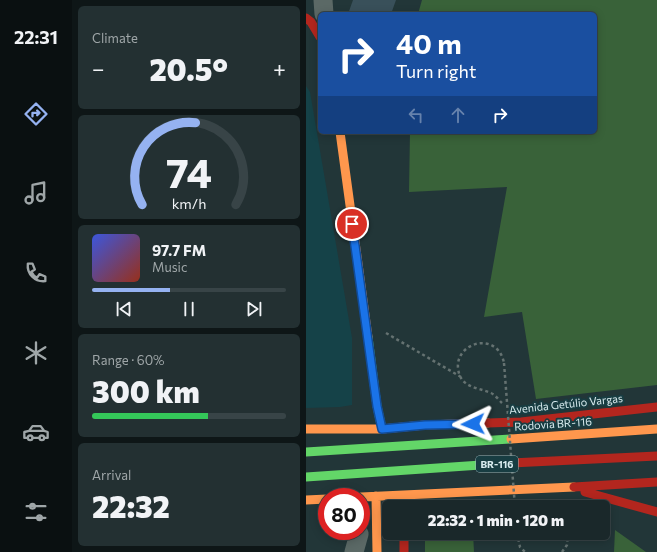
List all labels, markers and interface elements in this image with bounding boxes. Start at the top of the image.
text: 22:31 [14,26,58,48]
text: 40 m [396,26,462,60]
icon: right [330,28,382,80]
text: Climate [92,30,138,46]
text: 20.5° [149,50,228,87]
text: − [92,55,105,82]
text: + [273,55,286,82]
text: Turn right [396,60,476,82]
icon: directions [22,100,50,128]
icon: left [405,104,427,126]
icon: ahead [447,104,469,126]
icon: right [489,104,511,126]
text: 74 [166,146,212,197]
icon: music [22,179,50,207]
text: km/h [172,194,206,212]
pin [335,207,369,241]
icon: arrive [341,213,363,235]
text: 97.7 FM [152,241,206,259]
icon: phone [22,259,50,287]
text: Music [152,259,187,275]
icon: previous [113,298,135,320]
icon: pause [178,298,200,320]
icon: next [243,298,265,320]
icon: climate [22,339,50,367]
text: Range · 60% [92,352,165,368]
text: 300 km [92,372,200,409]
street label: Avenida Getúlio Vargas [508,391,623,416]
position arrow [452,403,494,445]
street label: Rodovia BR-116 [514,414,593,433]
icon: car [22,418,50,446]
road number: BR-116 [476,456,518,472]
text: Arrival [92,467,131,483]
text: 22:32 [92,487,170,524]
speed limit sign: 80 [318,488,370,540]
icon: filters [22,498,50,526]
text: 22:32 · 1 min · 120 m [428,511,564,529]

